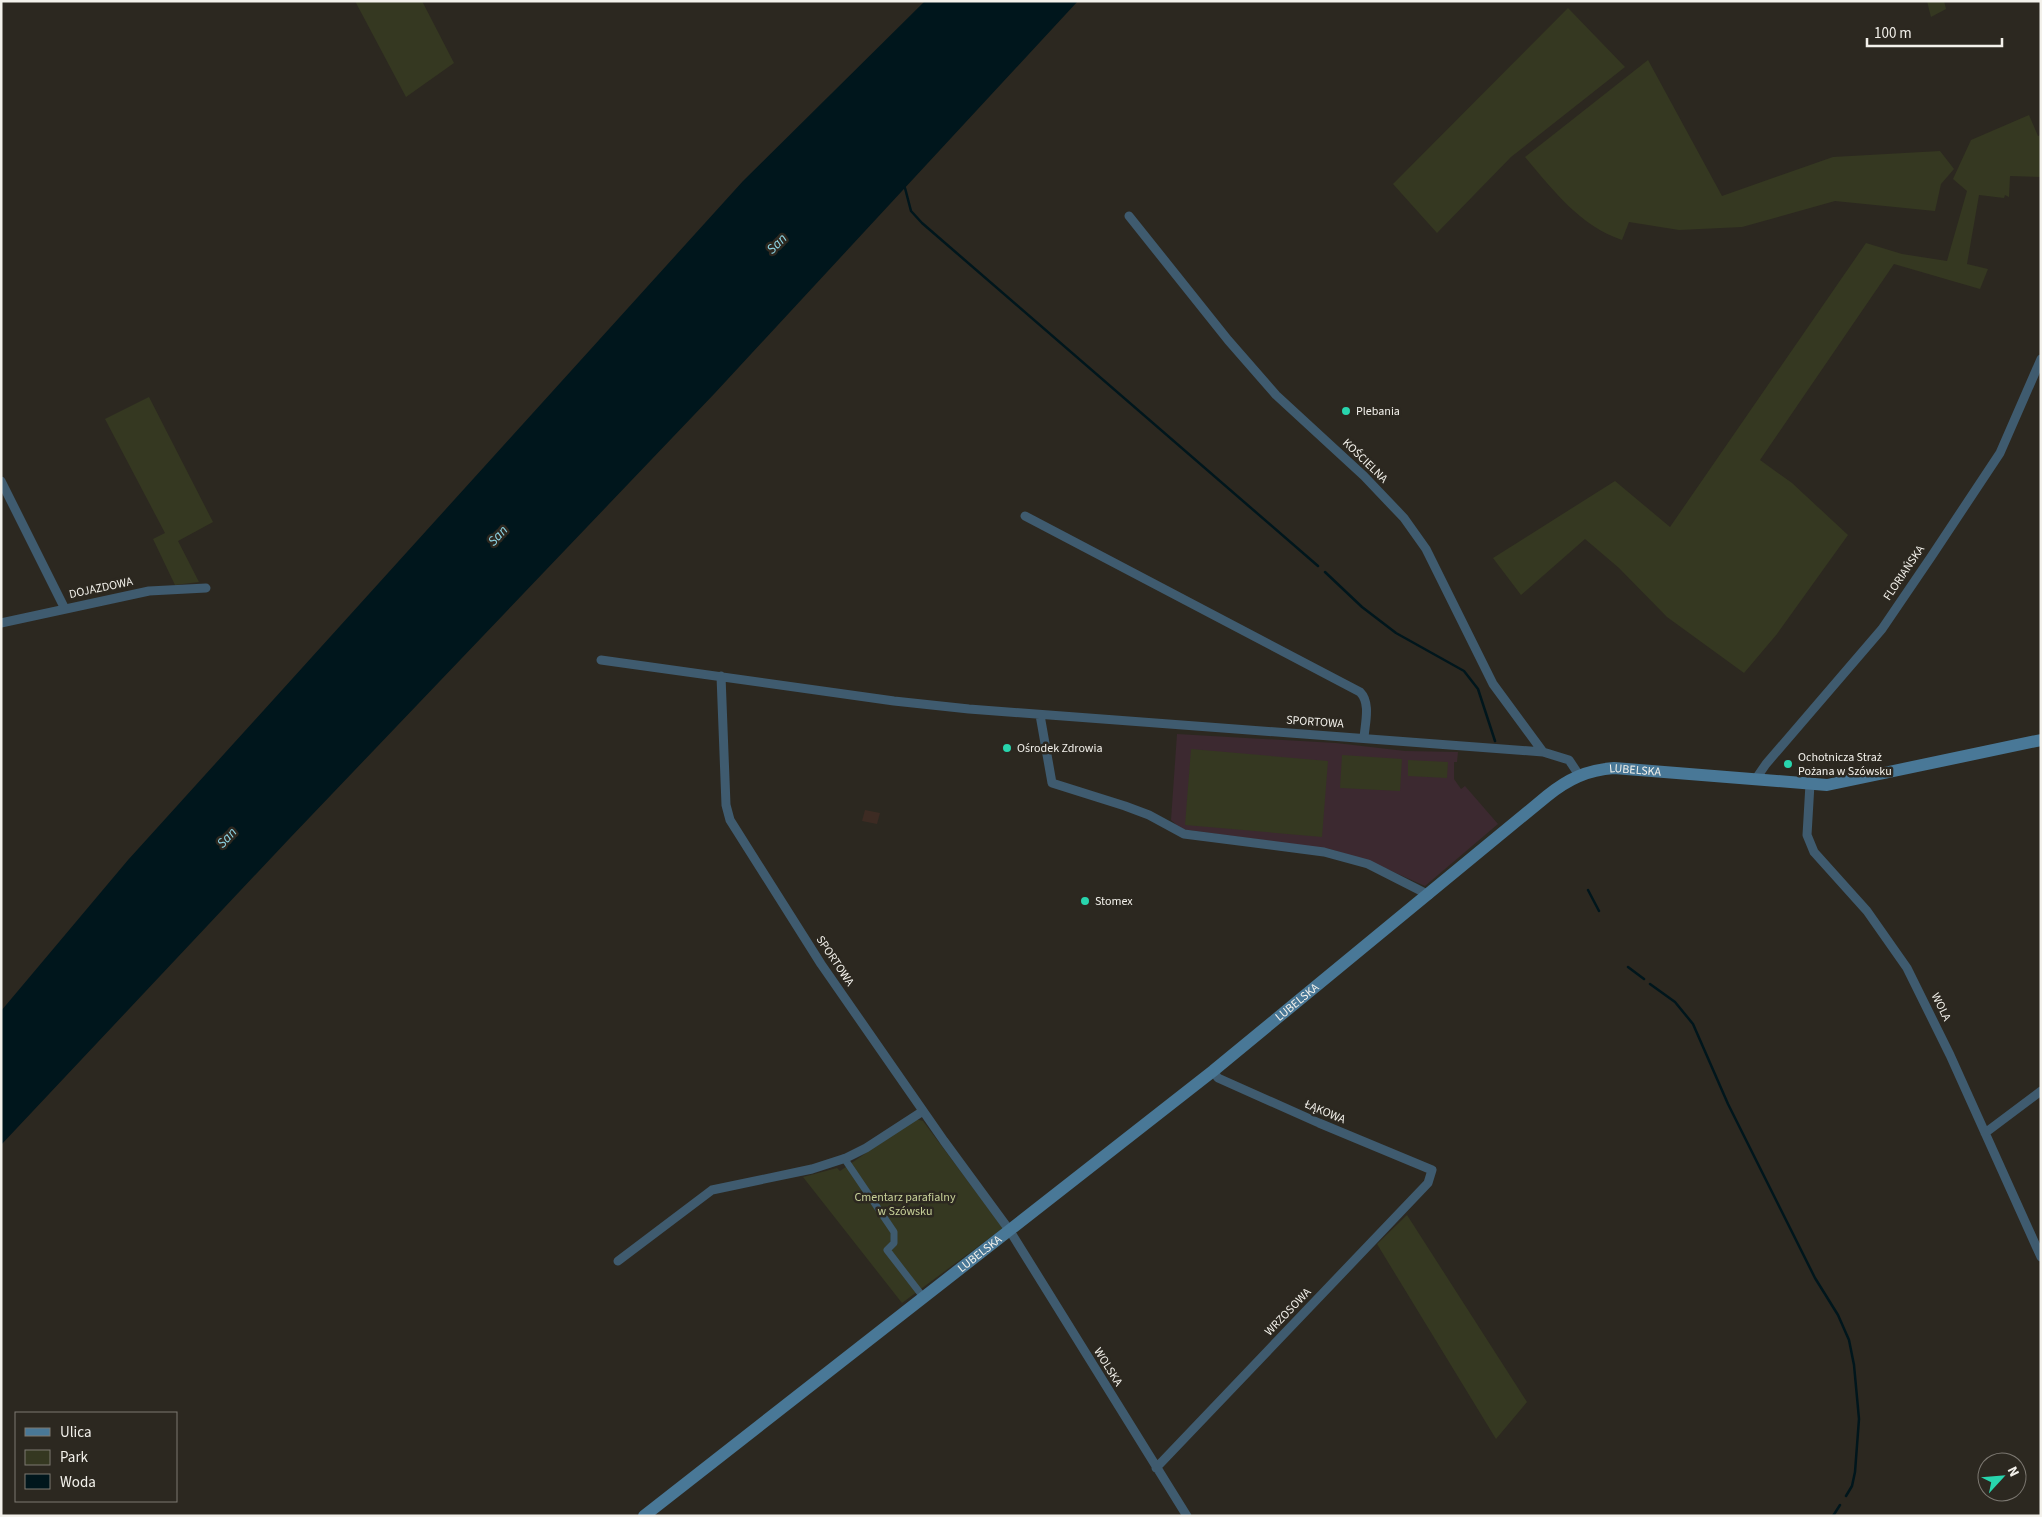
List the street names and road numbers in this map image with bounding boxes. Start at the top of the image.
street label: KOŚCIELNA [1338,435,1392,487]
street label: FLORIAŃSKA [1879,542,1929,604]
street label: DOJAZDOWA [68,573,135,603]
street label: SPORTOWA [1286,712,1345,733]
street label: LUBELSKA [1608,759,1662,780]
street label: SPORTOWA [812,932,858,990]
street label: LUBELSKA [1271,979,1323,1025]
street label: WOLA [1927,990,1955,1025]
street label: ŁĄKOWA [1301,1095,1349,1128]
street label: LUBELSKA [954,1231,1006,1276]
street label: WRZOSOWA [1261,1284,1315,1340]
street label: WOLSKA [1089,1344,1127,1390]

